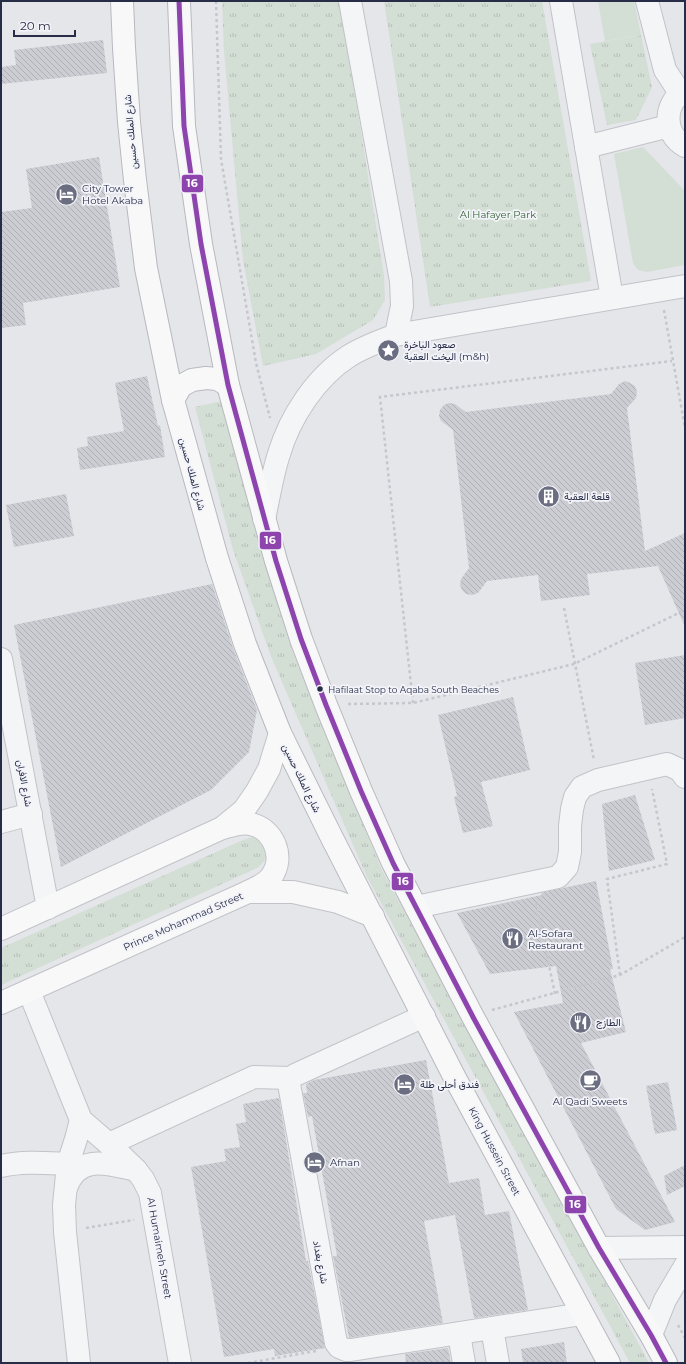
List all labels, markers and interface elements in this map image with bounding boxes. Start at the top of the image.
scale bar [14,12,75,38]
text: 20 m [20,18,51,33]
street label: شارع الملك حسين [121,94,140,170]
line badge: 16 [181,174,204,193]
text: 16 [186,176,198,190]
hotel icon: City Tower Hotel Akaba [54,181,80,207]
place label: City Tower Hotel Akaba [82,182,143,207]
park label: Al Hafayer Park [460,208,536,221]
place icon: صعود الباخرة اليخت العقبة (m&h) [375,337,401,363]
place label: صعود الباخرة اليخت العقبة (m&h) [404,338,489,363]
street label: شارع الملك حسين [177,436,209,512]
building icon: قلعة العقبة [536,483,562,509]
place label: قلعة العقبة [564,490,610,503]
line badge: 16 [259,531,282,550]
text: 16 [264,533,276,547]
marker: Hafilaat Stop to Aqaba South Beaches [315,684,325,694]
place label: Hafilaat Stop to Aqaba South Beaches [328,684,500,695]
street label: شارع الملك حسين [279,742,324,815]
street label: شارع الافران [14,759,35,808]
line badge: 16 [391,872,414,891]
text: 16 [397,874,409,888]
street label: Prince Mohammad Street [121,889,245,954]
restaurant icon: Al-Sofara Restaurant [500,926,526,952]
place label: Al-Sofara Restaurant [528,927,583,952]
restaurant icon: الطازج [568,1009,594,1035]
place label: الطازج [596,1016,621,1029]
cafe icon: Al Qadi Sweets [577,1068,603,1094]
hotel icon: فندق أحلى طلة [391,1071,417,1097]
place label: فندق أحلى طلة [420,1078,479,1091]
place label: Al Qadi Sweets [553,1095,627,1108]
street label: King Hussein Street [466,1104,524,1198]
hotel icon: Afnan [302,1149,328,1175]
place label: Afnan [330,1156,360,1169]
line badge: 16 [564,1195,587,1214]
street label: Al Humaimeh Street [144,1196,175,1300]
text: 16 [569,1197,581,1211]
street label: شارع بغداد [310,1239,331,1285]

